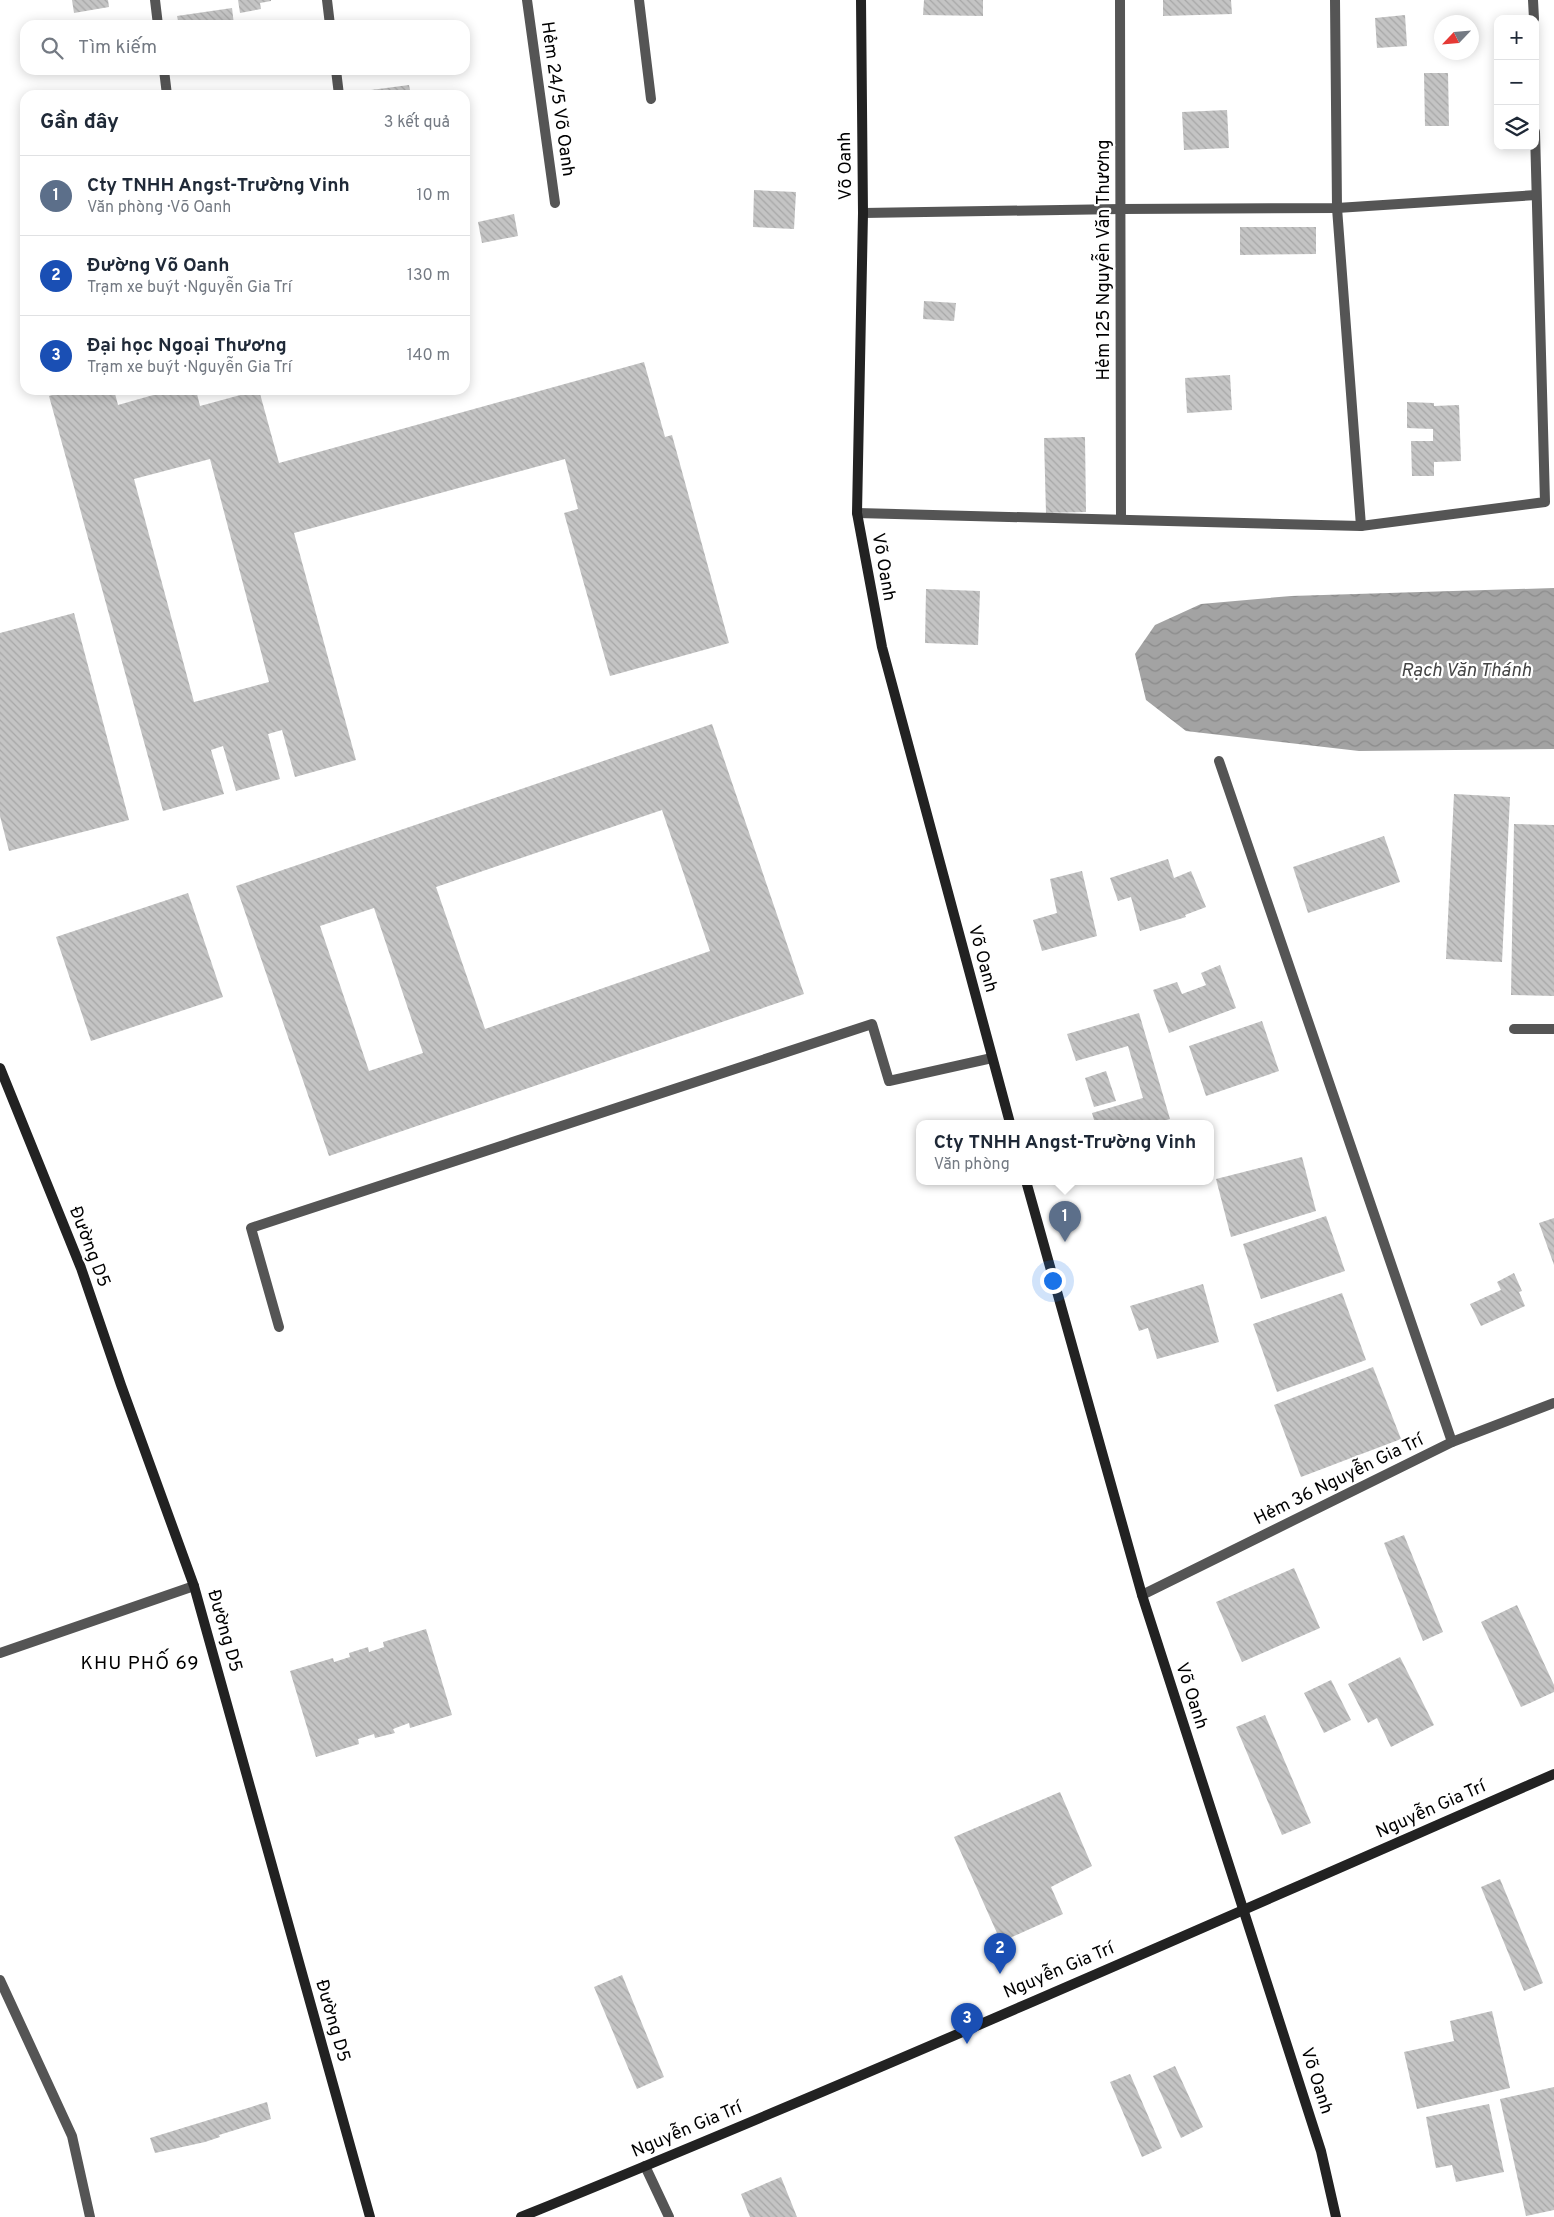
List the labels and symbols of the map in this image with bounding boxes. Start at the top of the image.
north arrow [1434,15,1479,60]
street label: Hẻm 24/5 Võ Oanh [535,20,579,178]
street label: Võ Oanh [834,131,858,201]
street label: Hẻm 125 Nguyễn Văn Thương [1091,139,1116,381]
street label: Võ Oanh [866,531,900,603]
water label: Rạch Văn Thánh [1401,659,1532,683]
street label: Võ Oanh [962,923,1002,995]
pin: 1 [1049,1201,1081,1242]
street label: Đường D5 [63,1203,115,1291]
your location [1040,1268,1066,1294]
street label: Hẻm 36 Nguyễn Gia Trí [1250,1427,1429,1531]
street label: Đường D5 [201,1587,247,1675]
district label: KHU PHỐ 69 [81,1648,200,1676]
street label: Võ Oanh [1169,1660,1213,1732]
street label: Nguyễn Gia Trí [1372,1773,1491,1844]
pin: 2 [984,1933,1016,1974]
street label: Nguyễn Gia Trí [1000,1935,1119,2005]
street label: Đường D5 [309,1977,355,2065]
pin: 3 [951,2003,983,2044]
street label: Võ Oanh [1294,2045,1338,2117]
street label: Nguyễn Gia Trí [628,2094,747,2164]

